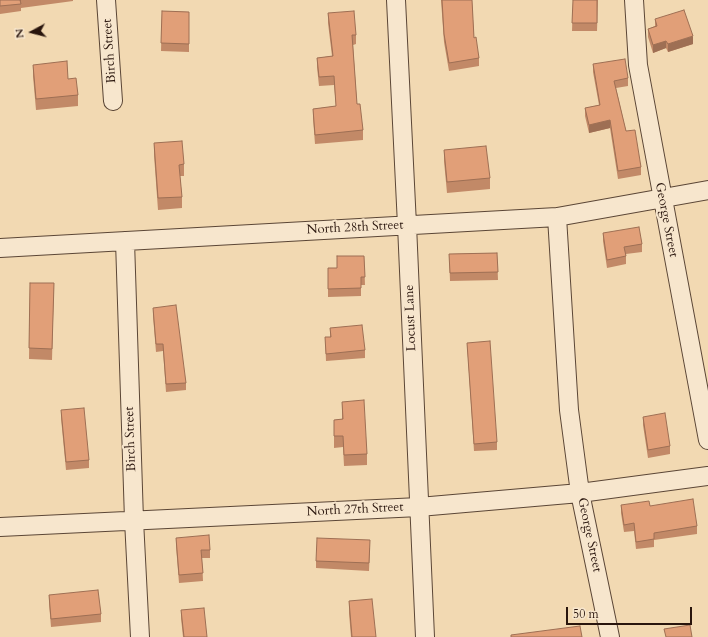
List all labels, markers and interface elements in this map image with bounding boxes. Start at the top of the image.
north arrow [12,12,52,52]
street label: Birch Street [100,18,120,84]
text: N [12,28,28,39]
street label: George Street [651,181,681,259]
street label: North 28th Street [306,218,404,238]
street label: Locust Lane [402,284,420,352]
street label: Birch Street [122,406,140,472]
street label: George Street [573,496,605,574]
street label: North 27th Street [306,500,404,520]
scale bar [568,599,694,625]
text: 50 m [573,606,599,622]

